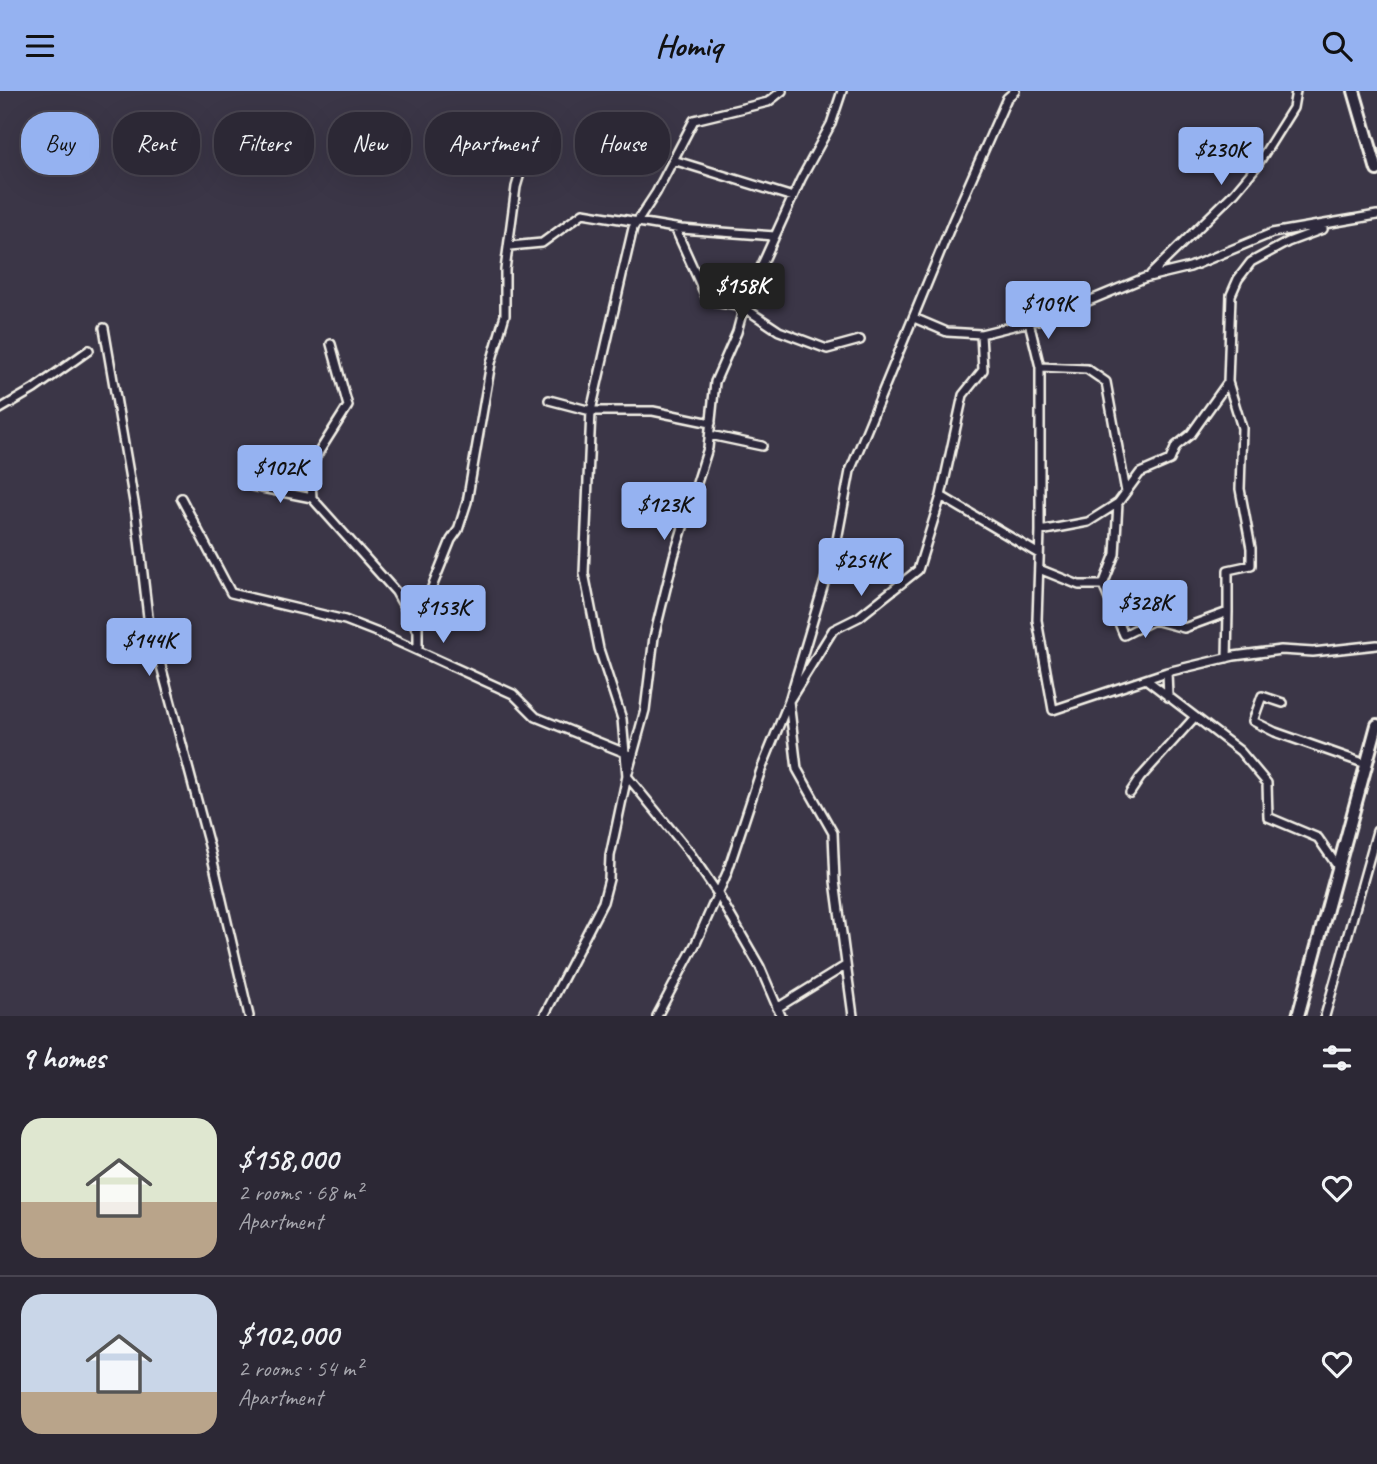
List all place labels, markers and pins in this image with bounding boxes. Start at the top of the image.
pin: $230K [1172,127,1270,187]
pin: $158K [693,264,791,323]
pin: $109K [999,281,1097,341]
pin: $102K [231,445,329,505]
pin: $123K [615,483,713,542]
pin: $254K [812,539,910,598]
pin: $328K [1096,581,1194,640]
pin: $153K [394,585,492,645]
pin: $144K [100,619,198,678]

